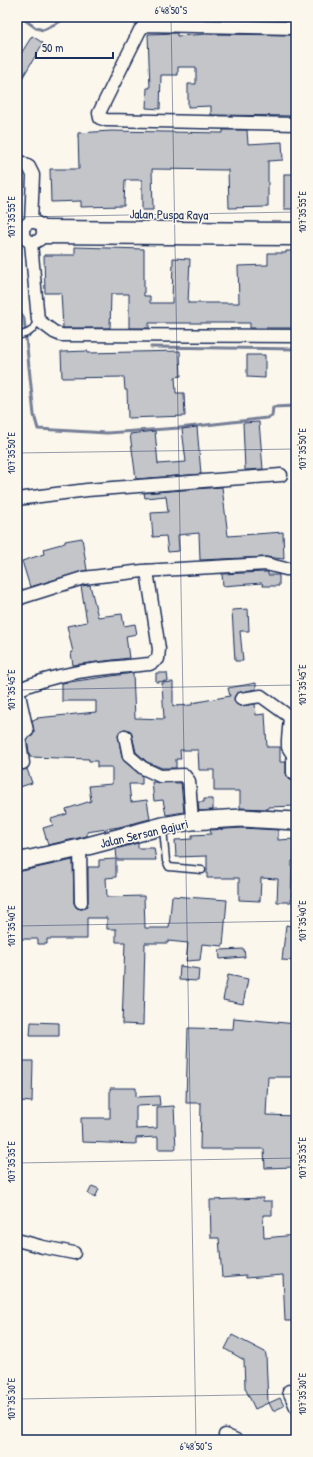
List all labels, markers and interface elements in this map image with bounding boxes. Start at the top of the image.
text: 6°48'50"S [155,4,188,17]
scale bar [36,34,113,60]
text: 50 m [42,39,63,56]
text: 107°35'55"E [296,191,309,233]
text: 107°35'55"E [5,196,18,238]
street label: Jalan Puspa Raya [129,204,209,224]
text: 107°35'50"E [296,427,309,470]
text: 107°35'50"E [5,431,18,474]
text: 107°35'45"E [296,664,309,706]
text: 107°35'45"E [5,669,18,711]
street label: Jalan Sersan Bajuri [98,814,190,852]
text: 107°35'40"E [296,900,309,942]
text: 107°35'40"E [5,905,18,947]
text: 107°35'35"E [296,1136,309,1179]
text: 107°35'35"E [5,1140,18,1183]
text: 107°35'30"E [296,1372,309,1415]
text: 107°35'30"E [5,1377,18,1420]
text: 6°48'50"S [180,1440,213,1453]

